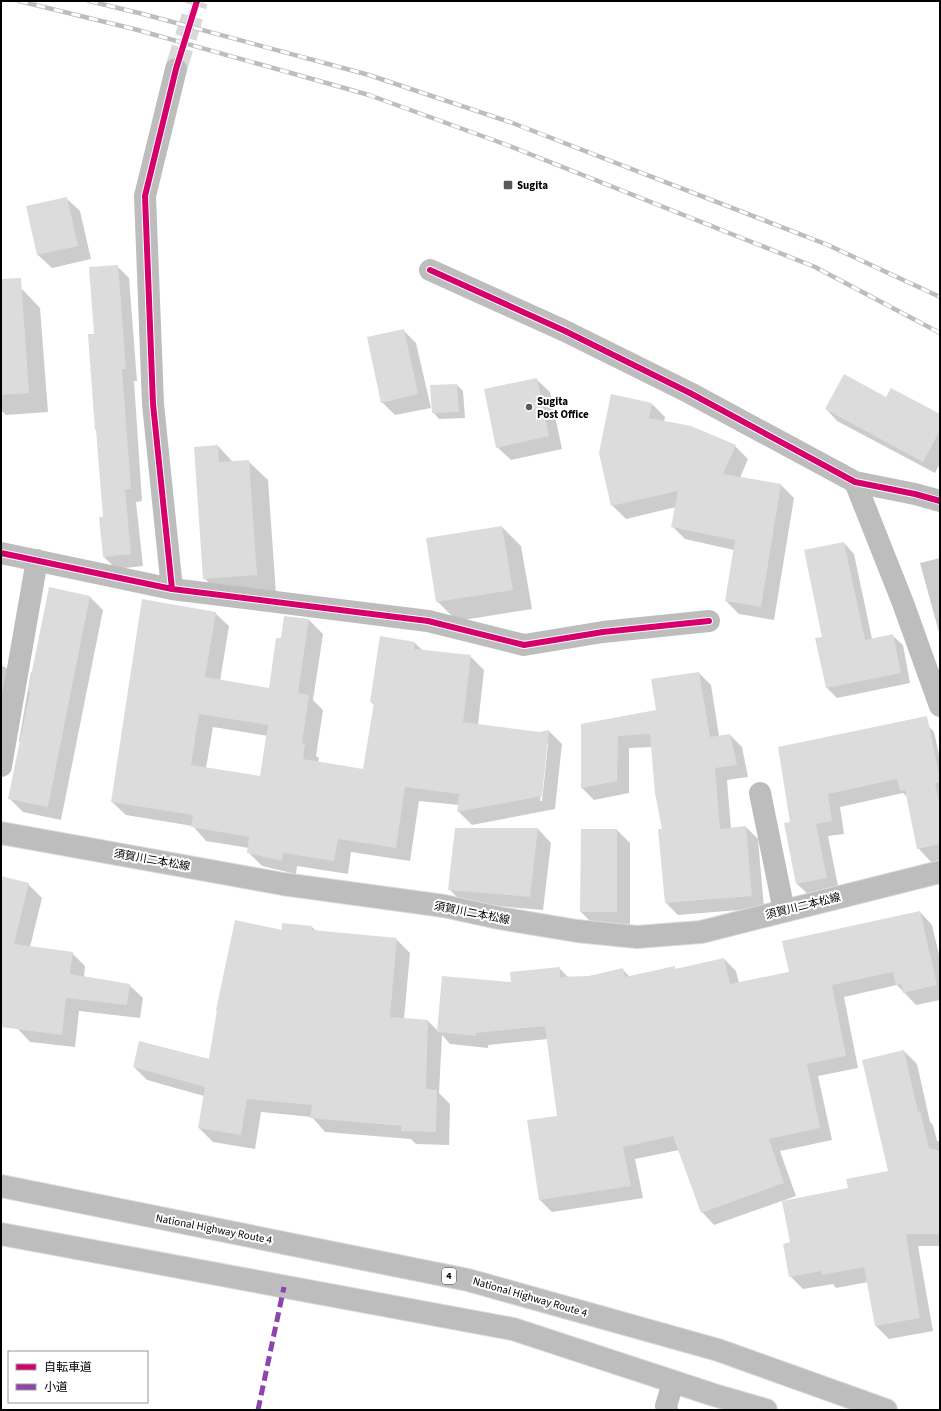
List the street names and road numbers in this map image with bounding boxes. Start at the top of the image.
street label: 須賀川二本松線 [113,846,191,874]
street label: 須賀川二本松線 [764,889,842,923]
street label: 須賀川二本松線 [433,898,511,928]
street label: National Highway Route 4 [154,1210,274,1248]
road number: 4 [442,1268,456,1284]
street label: National Highway Route 4 [471,1273,589,1321]

